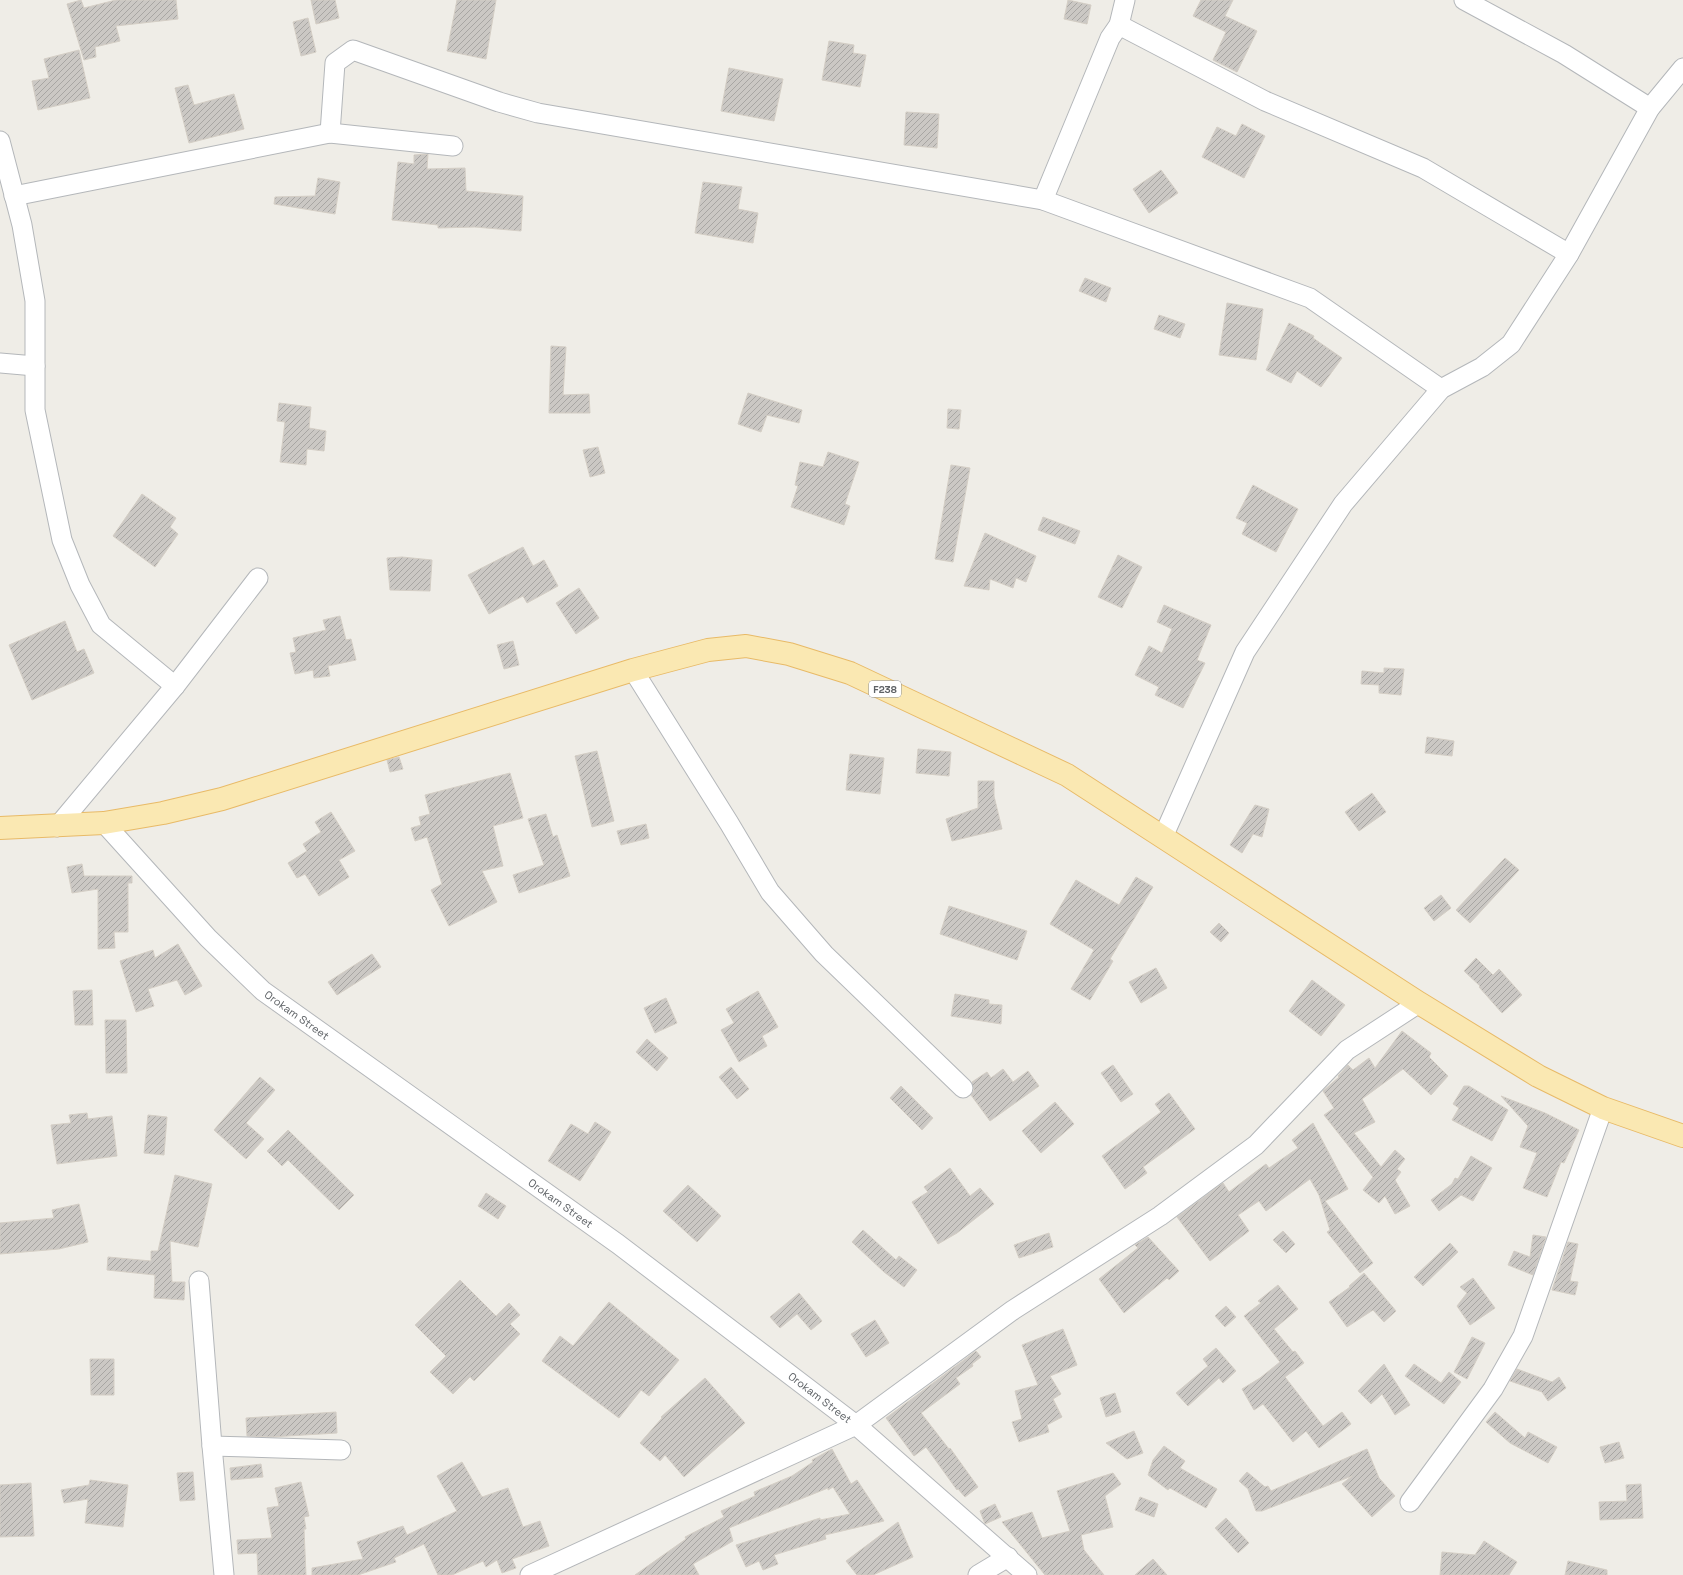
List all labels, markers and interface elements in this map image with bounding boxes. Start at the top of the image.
road number: F238 [869,681,901,697]
street label: Orokam Street [262,987,332,1043]
street label: Orokam Street [526,1175,596,1231]
street label: Orokam Street [785,1369,854,1426]

